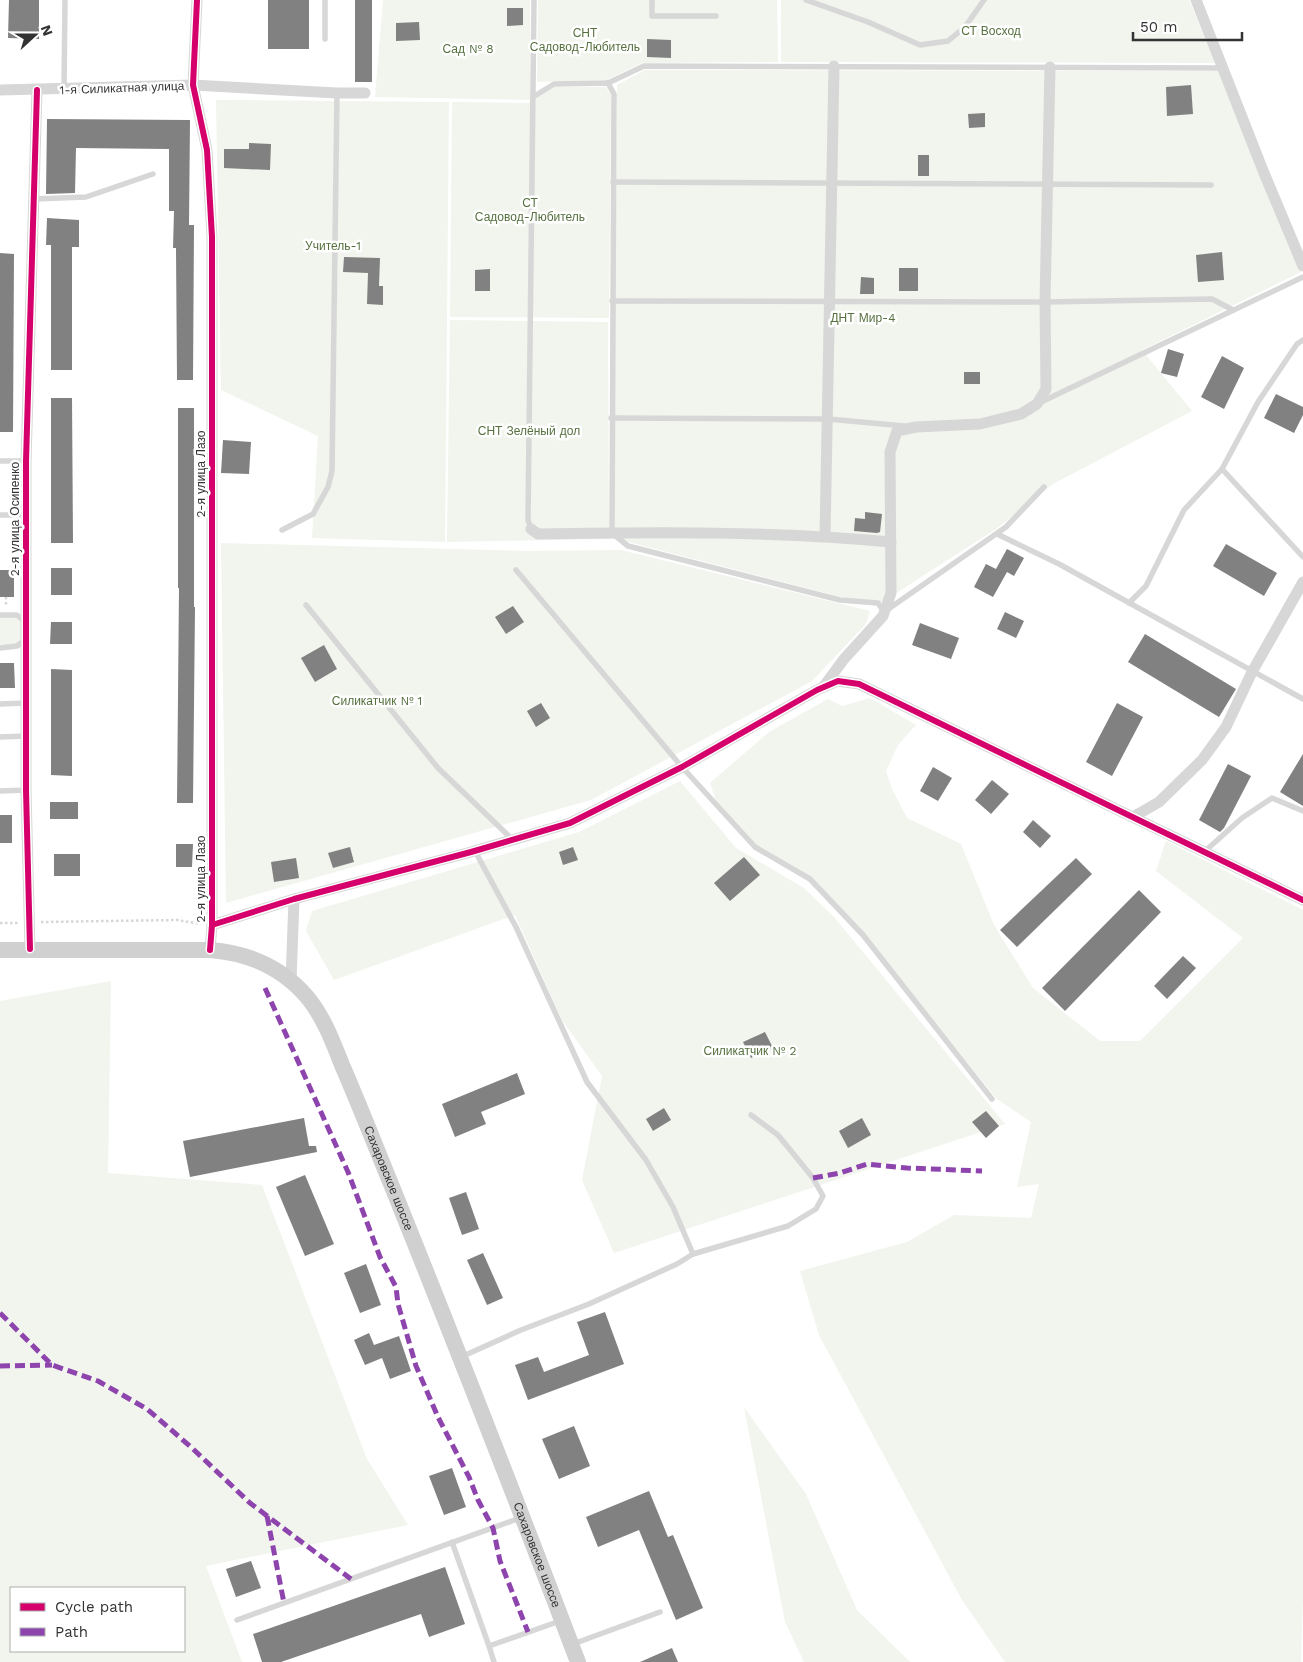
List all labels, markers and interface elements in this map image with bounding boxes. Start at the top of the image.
north arrow [10,10,60,60]
scale bar [1133,10,1242,42]
text: 50 m [1140,18,1177,36]
text: N [38,23,56,38]
park label: СТ Восход [961,24,1021,38]
park label: СНТ Садовод-Любитель [530,26,640,54]
park label: Сад № 8 [442,42,494,56]
street label: 1-я Силикатная улица [59,79,185,97]
park label: СТ Садовод-Любитель [475,196,585,224]
park label: Учитель-1 [305,239,361,253]
park label: ДНТ Мир-4 [830,311,896,325]
park label: СНТ Зелёный дол [478,424,580,438]
street label: 2-я улица Лазо [194,430,208,518]
street label: 2-я улица Осипенко [8,461,22,576]
park label: Силикатчик № 1 [332,694,422,708]
street label: 2-я улица Лазо [194,835,208,923]
park label: Силикатчик № 2 [703,1044,797,1058]
street label: Сахаровское шоссе [361,1124,416,1233]
street label: Сахаровское шоссе [510,1500,564,1610]
legend [10,1587,185,1652]
text: Cycle path [55,1598,133,1616]
text: Path [55,1623,88,1641]

